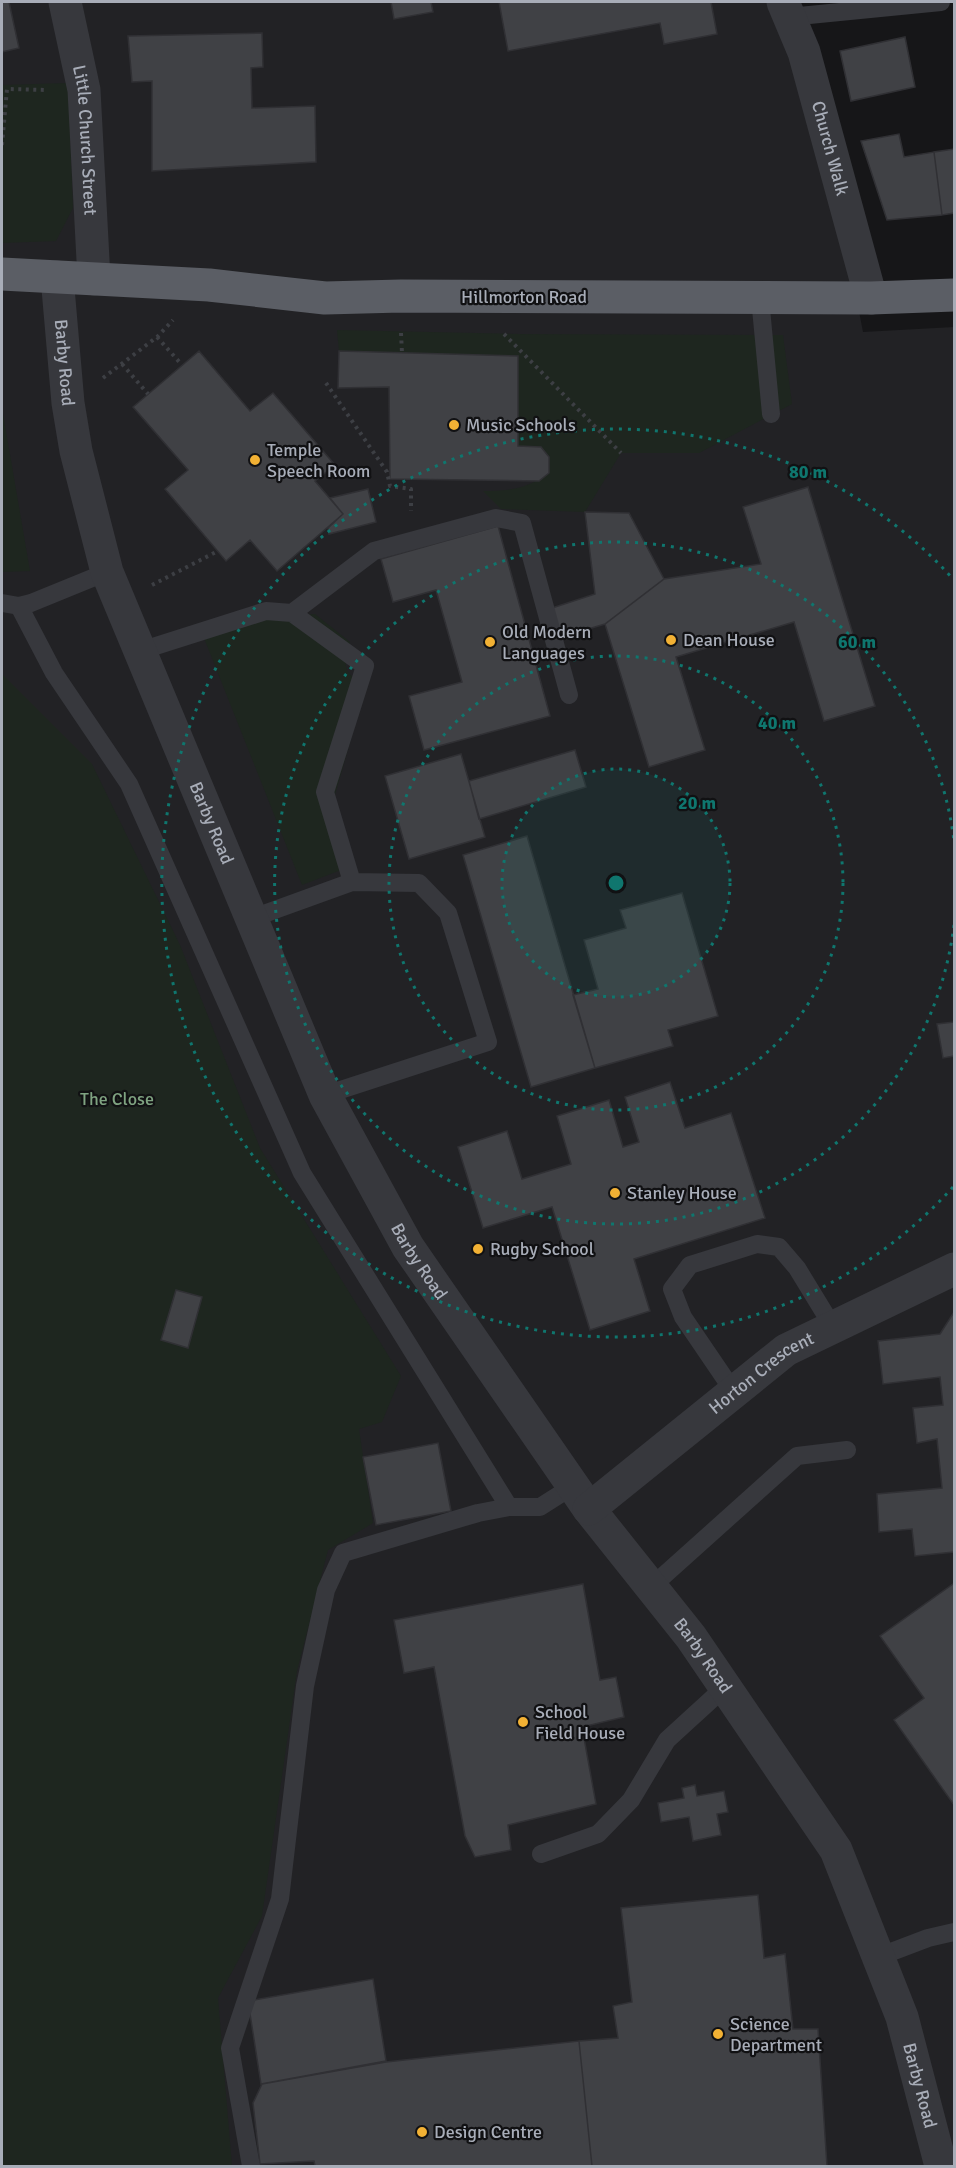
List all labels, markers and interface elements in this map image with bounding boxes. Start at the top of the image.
street label: Little Church Street [68,63,102,216]
street label: Church Walk [807,98,854,198]
street label: Hillmorton Road [461,286,587,308]
street label: Barby Road [50,318,79,407]
place label: Music Schools [466,414,576,436]
marker: Music Schools [447,418,461,432]
place label: Temple Speech Room [267,439,370,482]
marker: Temple Speech Room [248,453,262,467]
text: 80 m [789,461,827,483]
place label: Old Modern Languages [502,621,591,664]
place label: Dean House [683,629,775,651]
text: 60 m [838,631,876,653]
marker: Dean House [664,633,678,647]
marker: Old Modern Languages [483,635,497,649]
text: 40 m [758,712,796,734]
street label: Barby Road [185,779,239,867]
text: 20 m [678,792,716,814]
centre of rings [606,873,626,893]
park label: The Close [80,1088,154,1110]
place label: Stanley House [627,1182,737,1204]
marker: Stanley House [608,1186,622,1200]
street label: Barby Road [386,1219,452,1304]
place label: Rugby School [490,1238,594,1260]
marker: Rugby School [471,1242,485,1256]
street label: Horton Crescent [704,1327,817,1419]
street label: Barby Road [669,1613,737,1697]
place label: School Field House [535,1701,625,1744]
marker: School Field House [516,1715,530,1729]
place label: Science Department [730,2013,822,2056]
marker: Science Department [711,2027,725,2041]
street label: Barby Road [898,2041,942,2130]
place label: Design Centre [434,2121,542,2143]
marker: Design Centre [415,2125,429,2139]

